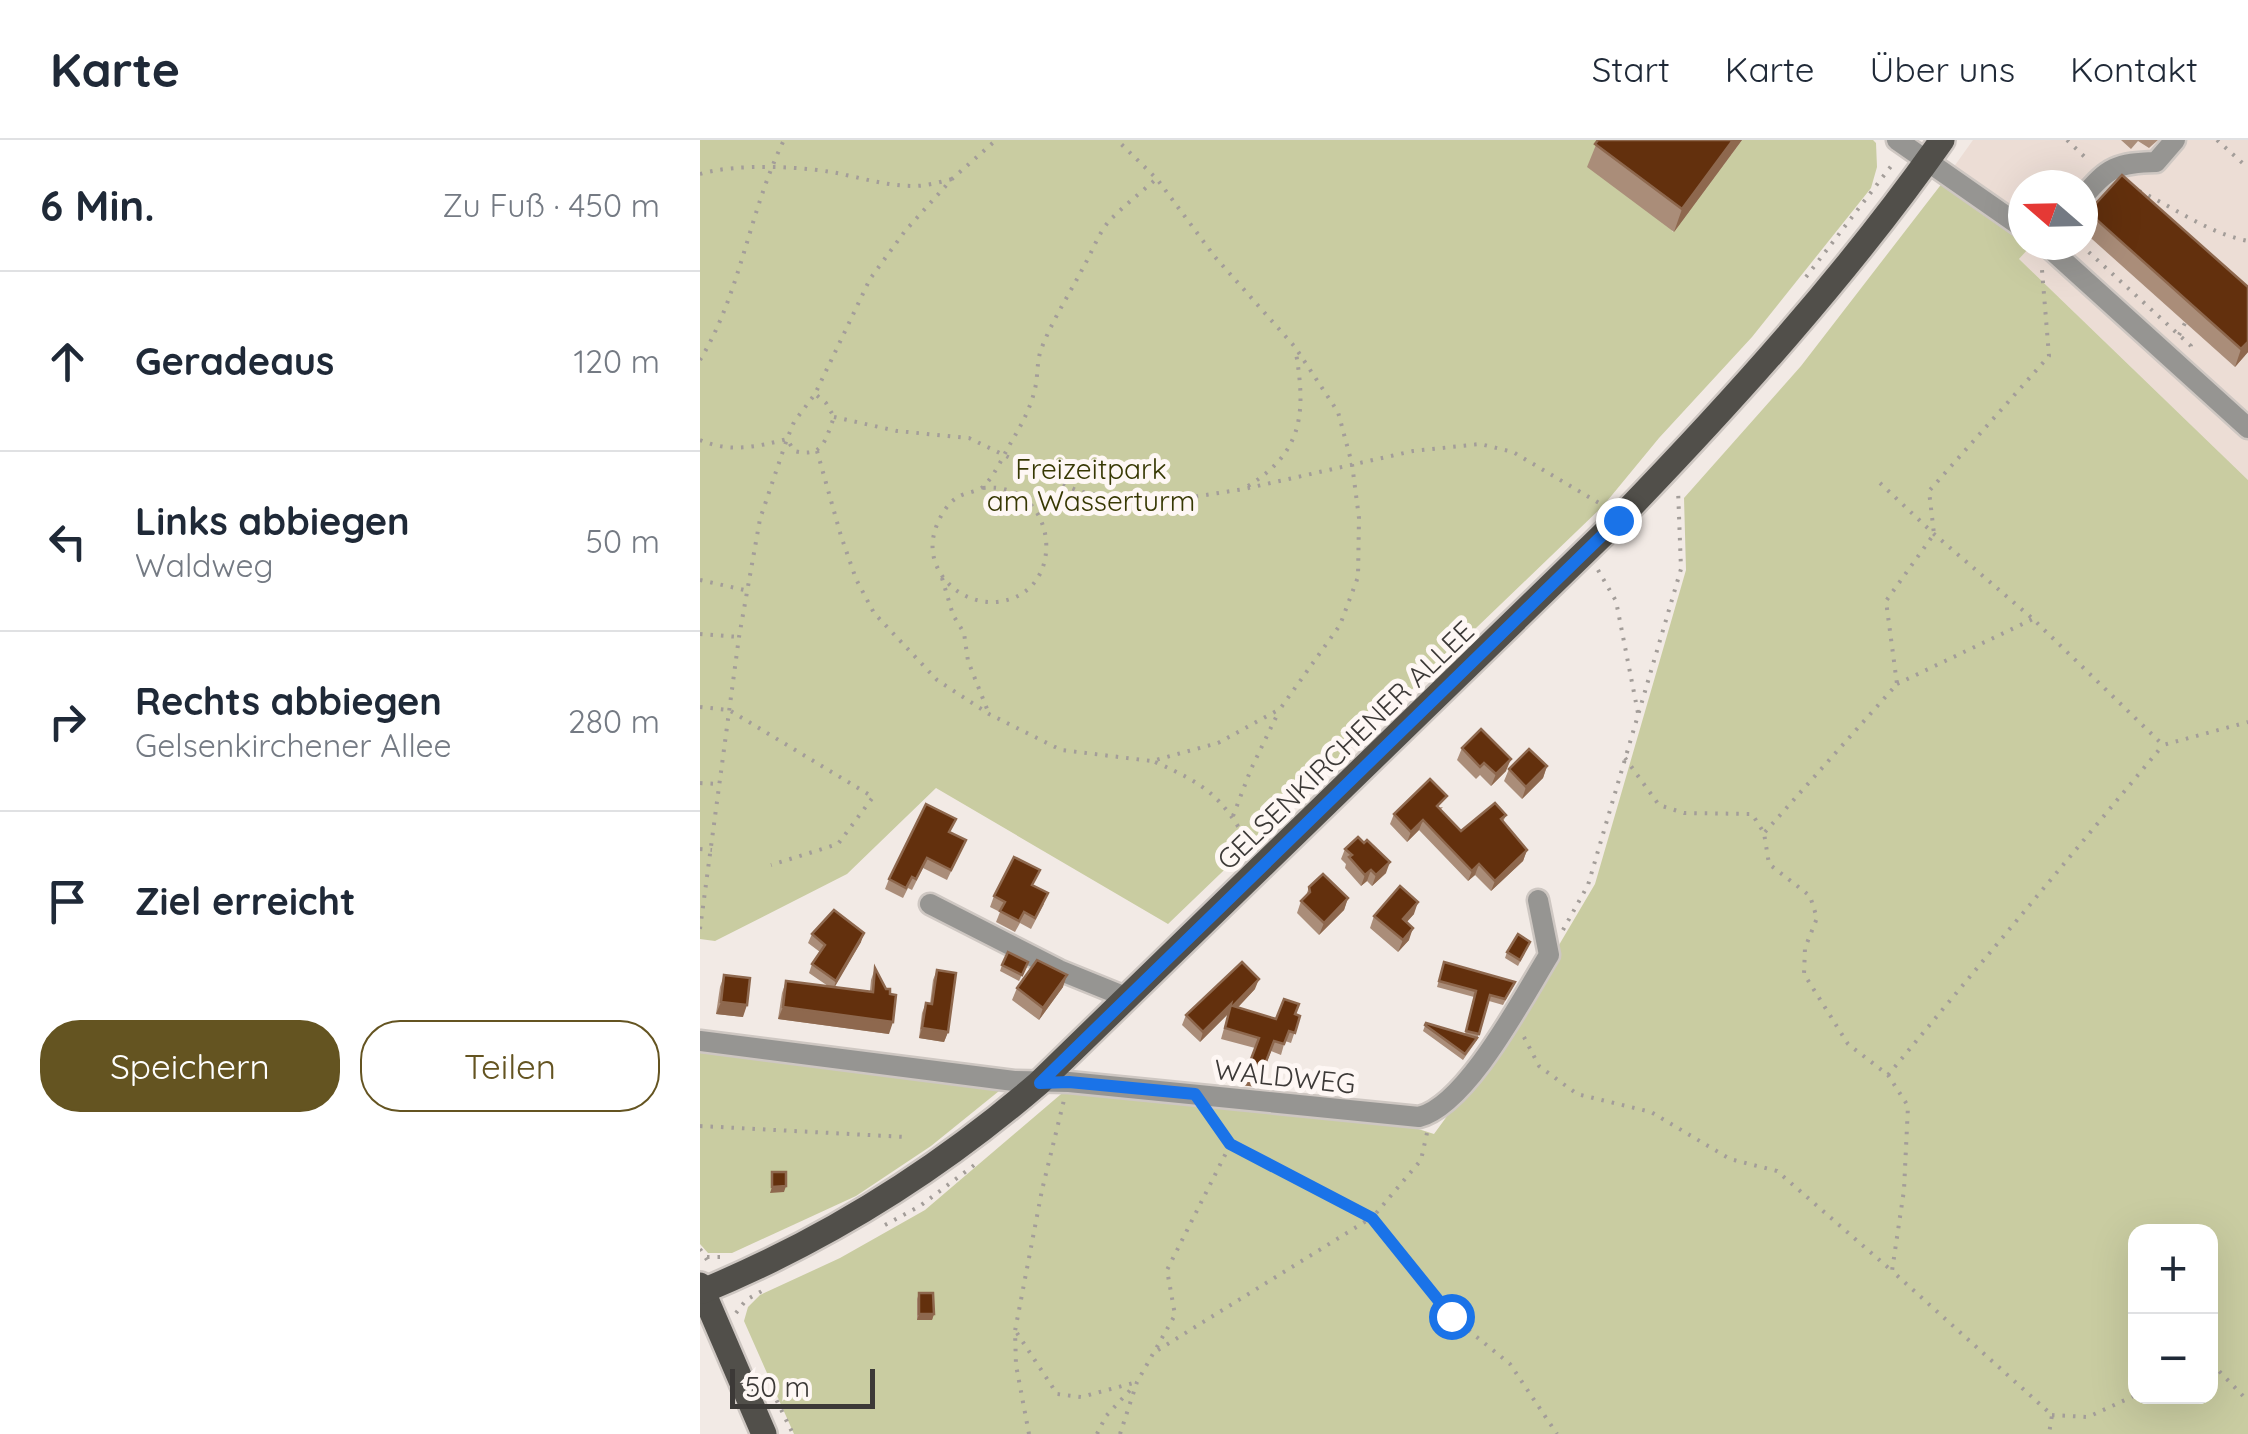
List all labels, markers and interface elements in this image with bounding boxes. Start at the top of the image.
text: Karte [50,39,180,99]
text: Start [1592,47,1670,91]
text: Karte [1725,47,1815,91]
text: Über uns [1870,47,2015,91]
text: Kontakt [2070,47,2198,91]
north arrow [2008,170,2098,260]
text: 6 Min. [40,179,155,232]
text: Zu Fuß · 450 m [442,185,660,225]
icon: ahead [40,334,95,389]
text: Geradeaus [135,337,334,385]
text: 120 m [573,341,660,381]
park label: Freizeitpark am Wasserturm [987,451,1195,518]
text: Links abbiegen [135,497,410,545]
route end [1596,498,1642,544]
icon: left [40,514,95,569]
text: 50 m [586,521,660,561]
text: Waldweg [135,545,273,585]
street label: GELSENKIRCHENER ALLEE [1209,613,1481,877]
text: Rechts abbiegen [135,677,442,725]
icon: right [40,694,95,749]
text: 280 m [568,701,660,741]
text: Gelsenkirchener Allee [135,725,452,765]
icon: arrive [40,874,95,929]
text: Ziel erreicht [135,877,355,925]
button: Speichern [40,1020,340,1112]
button: Teilen [360,1020,660,1112]
street label: WALDWEG [1213,1051,1357,1101]
map controls [2128,1224,2218,1404]
button: + [2128,1224,2218,1314]
route start [1429,1294,1475,1340]
button: − [2128,1314,2218,1404]
scale bar [730,1364,875,1408]
text: 50 m [745,1369,810,1404]

